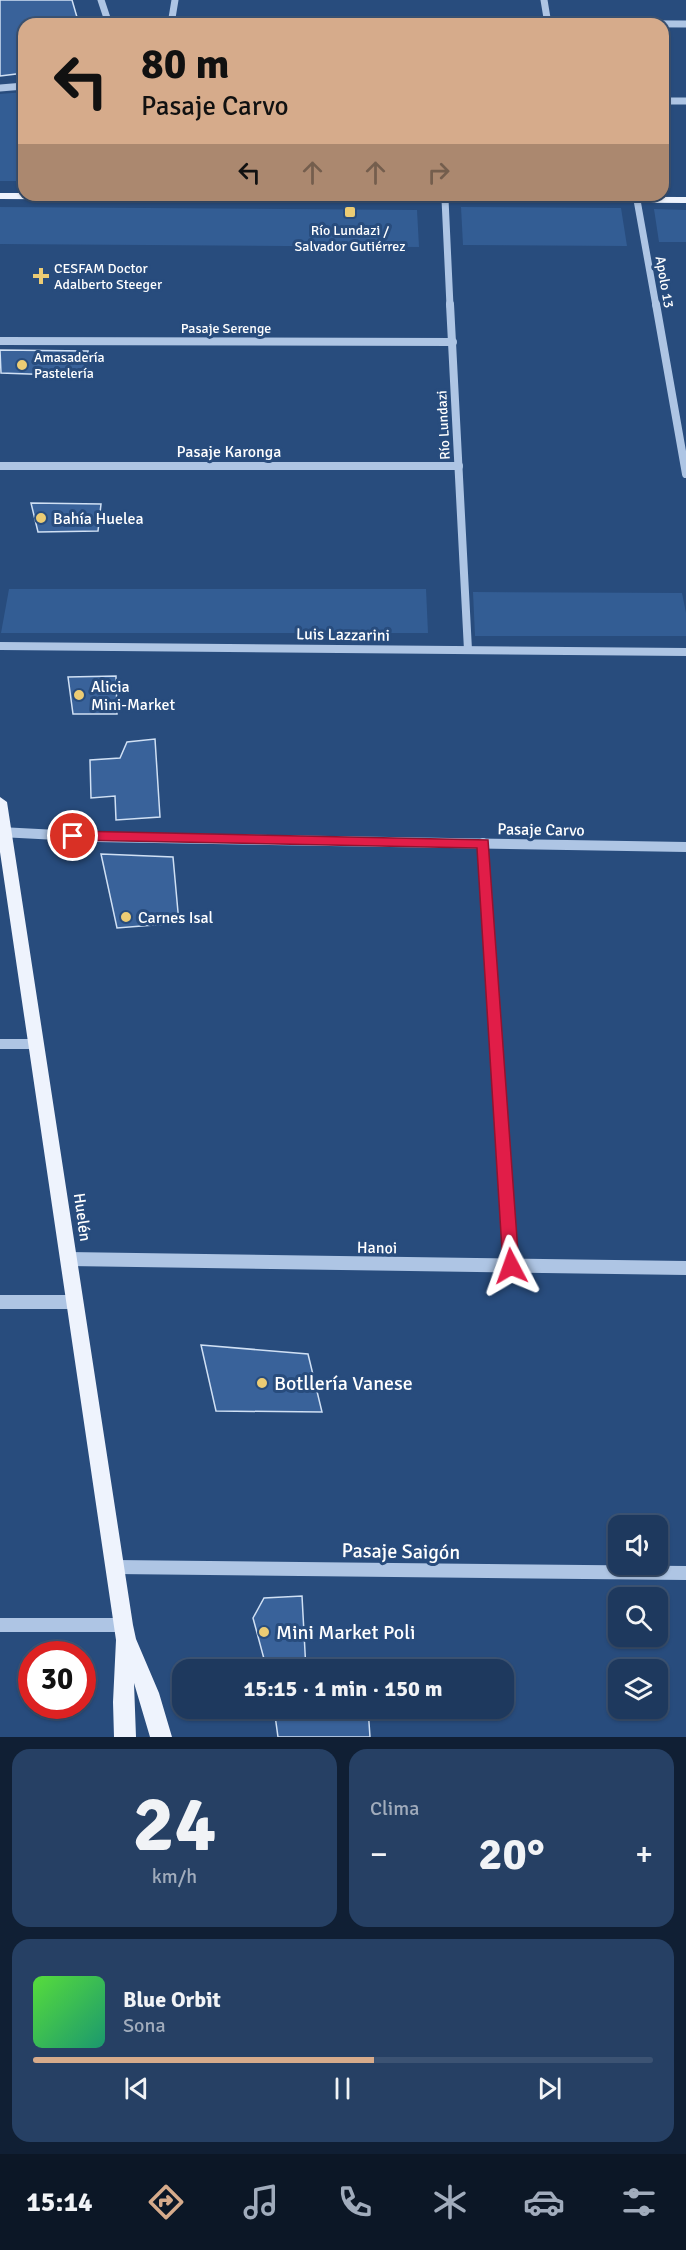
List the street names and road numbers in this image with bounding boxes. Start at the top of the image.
street label: Apolo 13 [652,255,677,310]
street label: Pasaje Serenge [181,320,271,337]
street label: Río Lundazi [433,390,454,460]
street label: Pasaje Karonga [177,442,281,462]
street label: Luis Lazzarini [296,624,390,646]
street label: Pasaje Carvo [497,819,585,841]
street label: Huelén [69,1192,95,1243]
street label: Hanoi [357,1238,397,1258]
street label: Pasaje Saigón [342,1538,460,1565]

